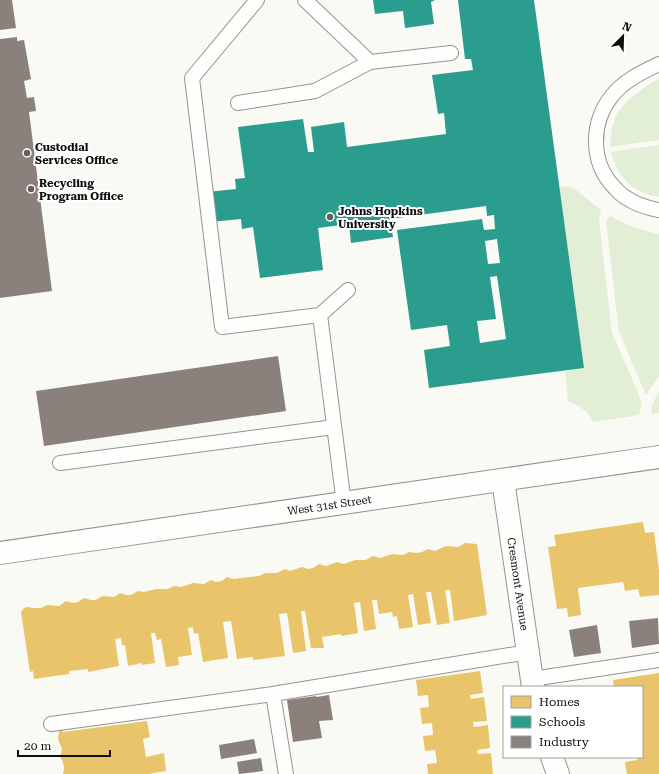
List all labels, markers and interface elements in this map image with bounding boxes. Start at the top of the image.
north arrow [603,16,643,56]
text: N [620,20,634,35]
place label: Custodial Services Office [35,141,119,167]
marker: Custodial Services Office [22,148,32,158]
place label: Recycling Program Office [39,177,124,203]
marker: Recycling Program Office [26,184,36,194]
place label: Johns Hopkins University [338,205,423,231]
marker: Johns Hopkins University [325,212,335,222]
street label: West 31st Street [287,493,373,518]
street label: Cresmont Avenue [504,537,531,631]
legend [503,686,643,758]
text: Homes [539,695,580,709]
text: Schools [539,715,586,729]
scale bar [18,732,110,758]
text: Industry [539,735,590,749]
text: 20 m [24,739,51,753]

